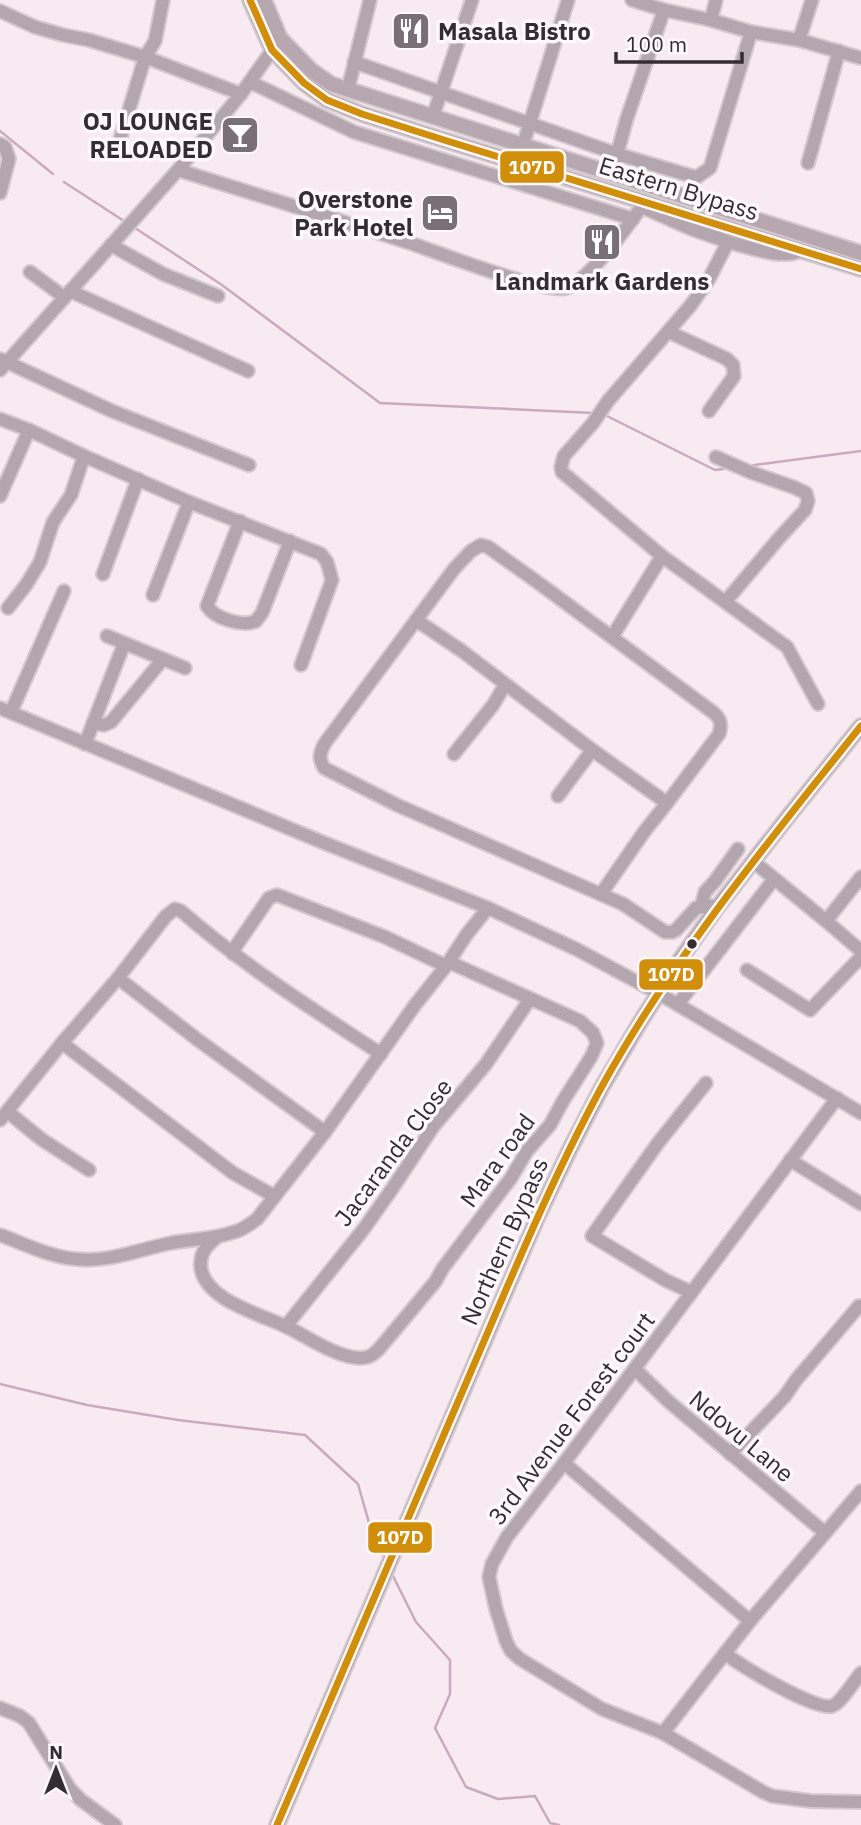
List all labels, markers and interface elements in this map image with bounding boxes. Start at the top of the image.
restaurant icon: Masala Bistro [390,10,432,52]
place label: Masala Bistro [438,15,591,47]
scale bar [616,21,742,65]
text: 100 m [626,30,687,58]
place label: OJ LOUNGE RELOADED [83,105,213,165]
bar icon: OJ LOUNGE RELOADED [219,114,261,156]
street label: Eastern Bypass [595,149,763,227]
line badge: 107D [499,150,565,184]
text: 107D [508,155,556,179]
place label: Overstone Park Hotel [294,183,413,243]
hotel icon: Overstone Park Hotel [419,192,461,234]
restaurant icon: Landmark Gardens [581,221,623,263]
place label: Landmark Gardens [495,265,709,297]
unlabelled marker [685,937,699,951]
line badge: 107D [638,958,704,991]
text: 107D [647,962,695,986]
street label: Jacaranda Close [327,1072,459,1232]
street label: Mara road [452,1107,542,1213]
street label: Northern Bypass [453,1152,555,1330]
street label: 3rd Avenue Forest court [480,1305,662,1531]
street label: Ndovu Lane [683,1383,801,1489]
line badge: 107D [367,1521,433,1554]
text: 107D [376,1525,424,1549]
north arrow [21,1734,91,1804]
text: N [49,1740,63,1764]

